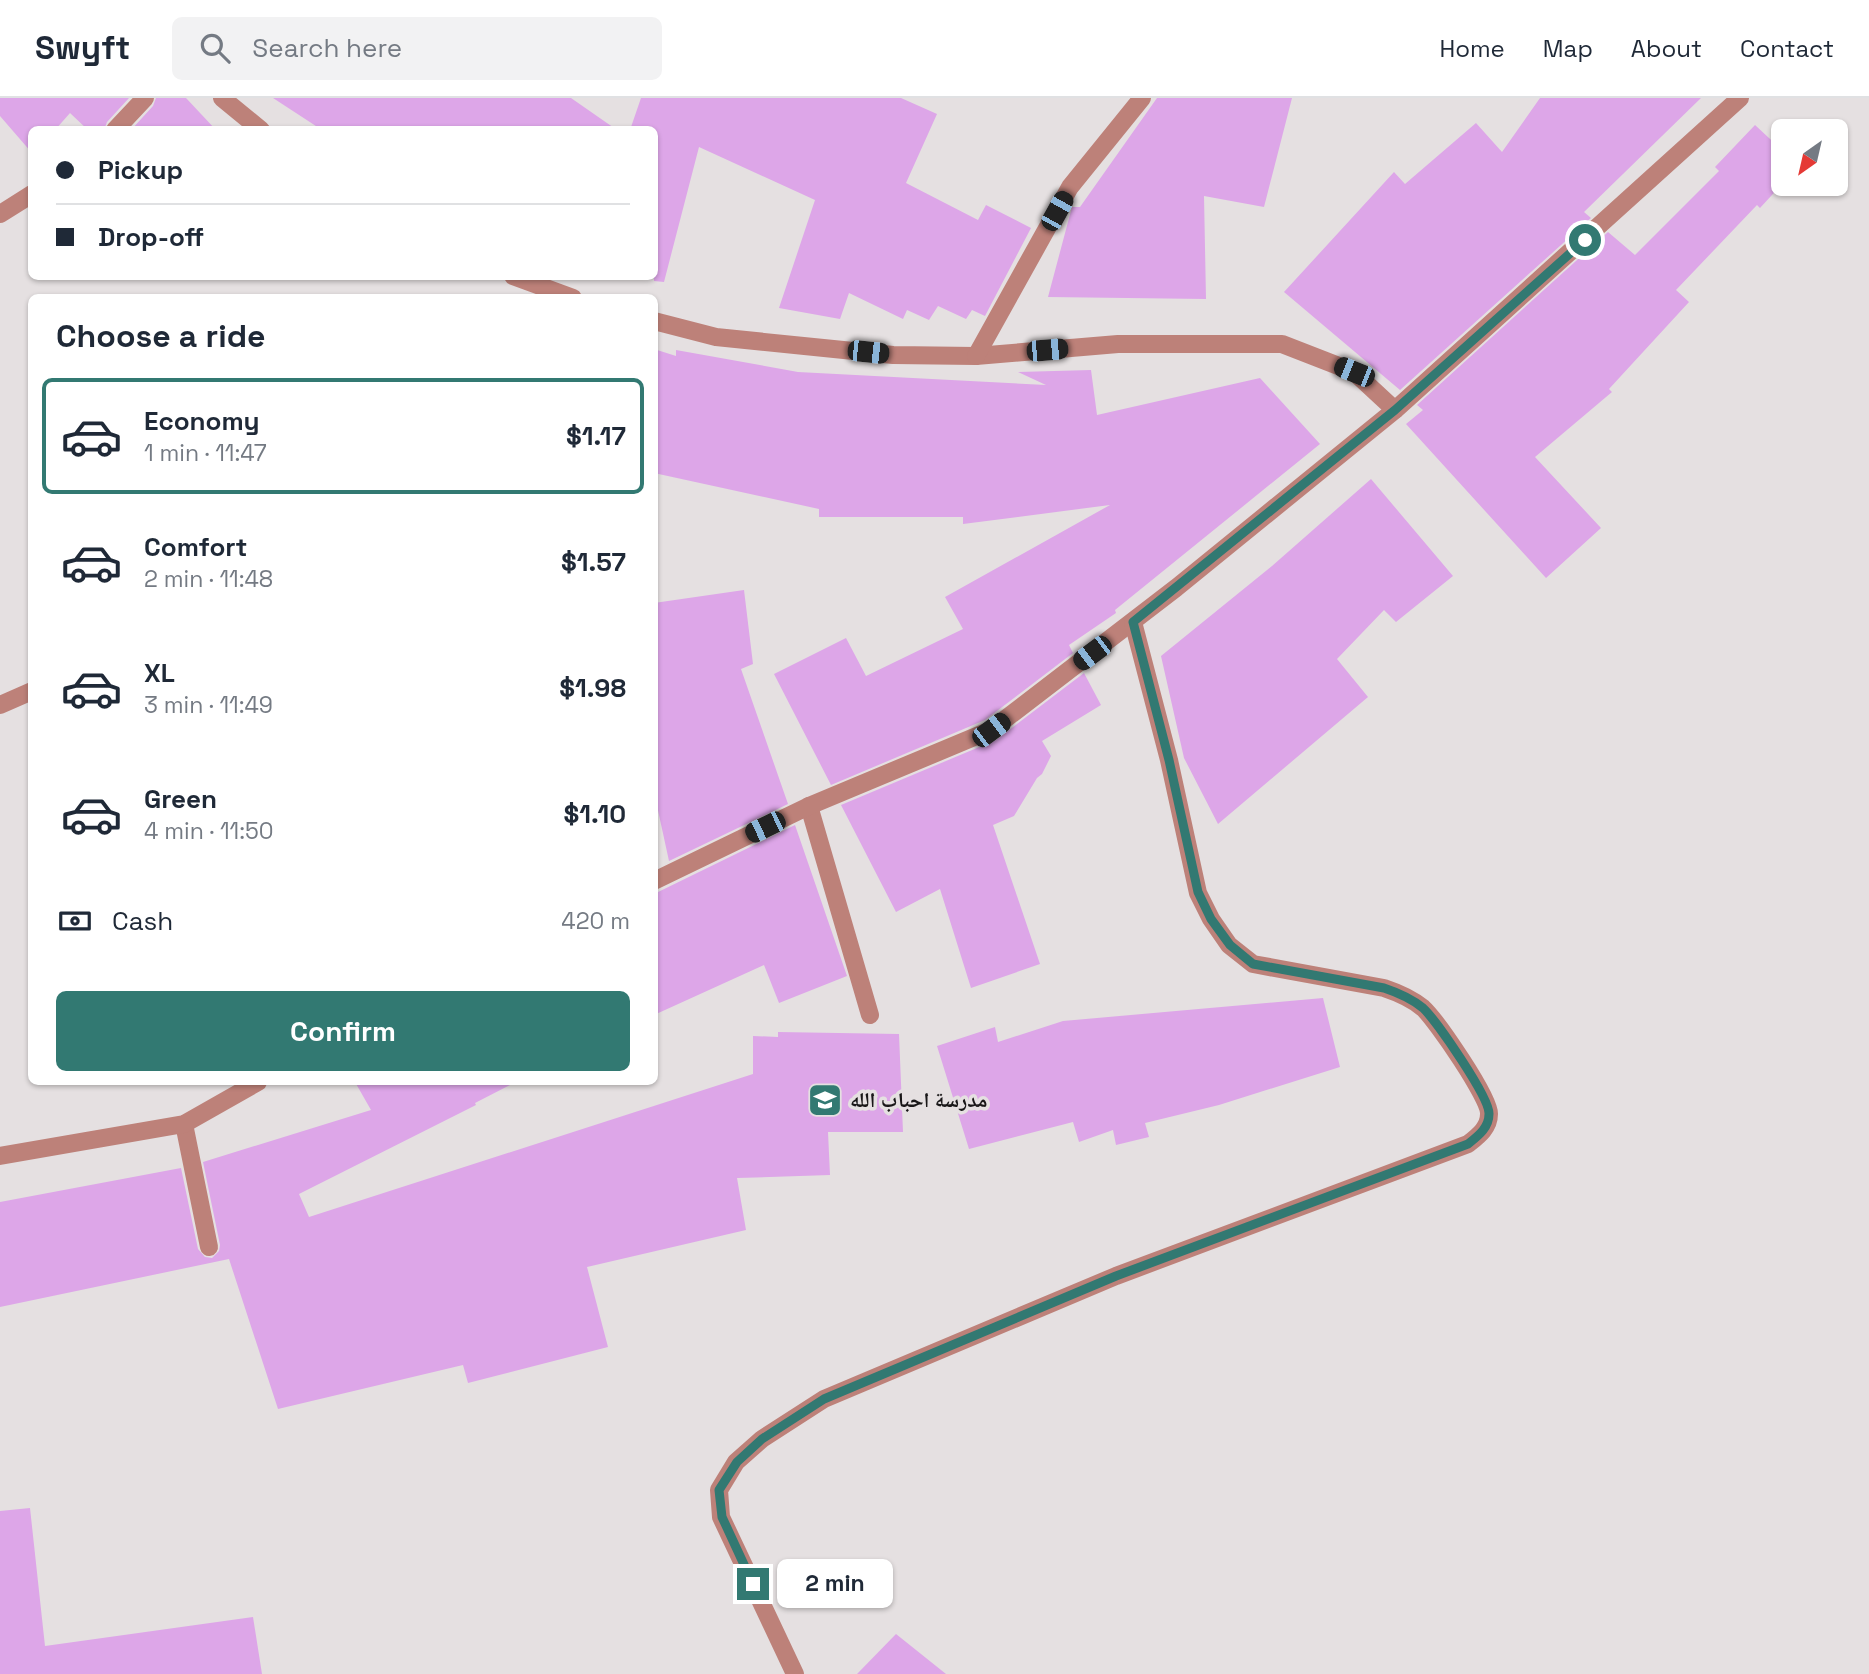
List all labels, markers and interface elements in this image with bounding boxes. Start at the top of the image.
search box [172,17,662,80]
text: Swyft [35,27,130,69]
icon: search [196,29,234,67]
text: Search here [252,31,402,65]
text: Home [1439,33,1505,64]
text: Map [1543,33,1593,64]
text: About [1631,33,1702,64]
text: Contact [1740,33,1834,64]
north arrow [1771,119,1848,196]
map controls [1771,119,1848,196]
text: Pickup [98,153,183,187]
car [1038,188,1077,234]
text: Drop-off [98,220,204,254]
route start [1569,224,1601,256]
text: Choose a ride [56,316,266,356]
car [1026,338,1069,362]
car [847,339,890,365]
car [1331,354,1378,390]
text: Economy [144,404,260,438]
icon: car [60,405,123,468]
text: $1.17 [566,419,626,453]
text: 1 min · 11:47 [144,438,267,468]
text: Comfort [144,530,247,564]
icon: car [60,531,123,594]
text: $1.57 [561,545,626,579]
text: 2 min · 11:48 [144,564,273,594]
car [1069,632,1116,674]
text: XL [144,656,175,690]
icon: car [60,657,123,720]
text: $1.98 [559,671,626,705]
text: 3 min · 11:49 [144,690,273,720]
car [968,709,1015,751]
text: Green [144,782,217,816]
icon: car [60,783,123,846]
text: $1.10 [563,797,626,831]
car [742,808,789,846]
text: 4 min · 11:50 [144,816,274,846]
icon: cash [56,902,94,940]
text: Cash [112,904,173,938]
text: 420 m [561,906,630,936]
button: Confirm [56,991,630,1071]
school or university icon: مدرسة احباب الله [806,1081,844,1119]
place label: مدرسة احباب الله [850,1086,987,1113]
callout: 2 min [778,1560,893,1608]
route end [737,1568,769,1600]
text: 2 min [805,1568,865,1598]

